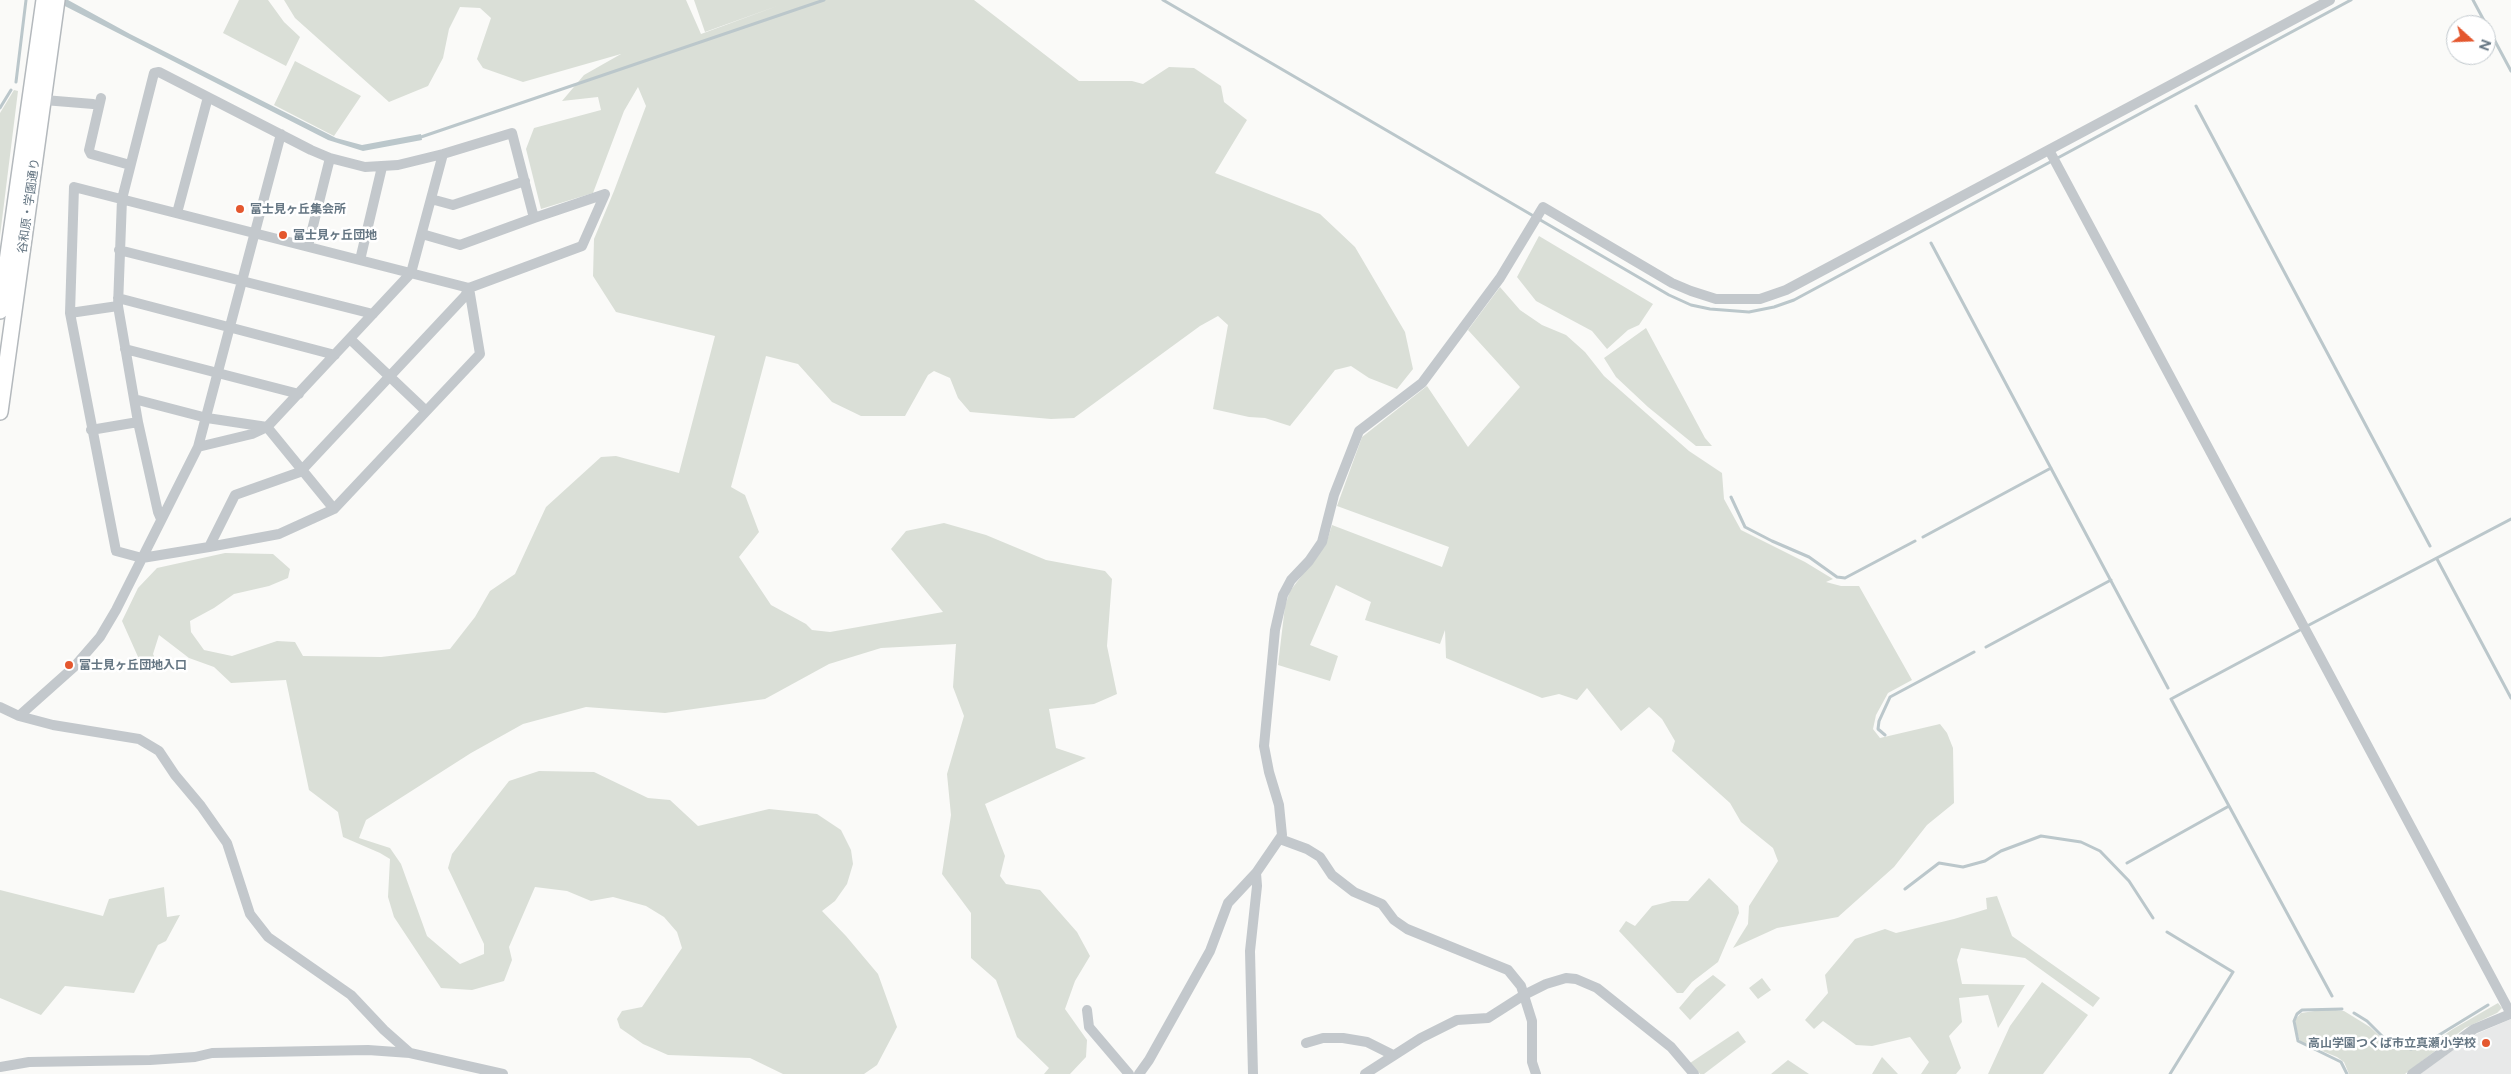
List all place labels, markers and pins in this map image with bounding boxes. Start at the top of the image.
place label: 富士見ヶ丘集会所 [250,202,346,216]
marker: 富士見ヶ丘集会所 [234,203,246,215]
place label: 富士見ヶ丘団地 [293,228,377,242]
marker: 富士見ヶ丘団地 [277,229,289,241]
place label: 富士見ヶ丘団地入口 [79,658,187,672]
marker: 富士見ヶ丘団地入口 [63,659,75,671]
place label: 高山学園つくば市立真瀬小学校 [2308,1036,2476,1050]
marker: 高山学園つくば市立真瀬小学校 [2480,1037,2492,1049]

